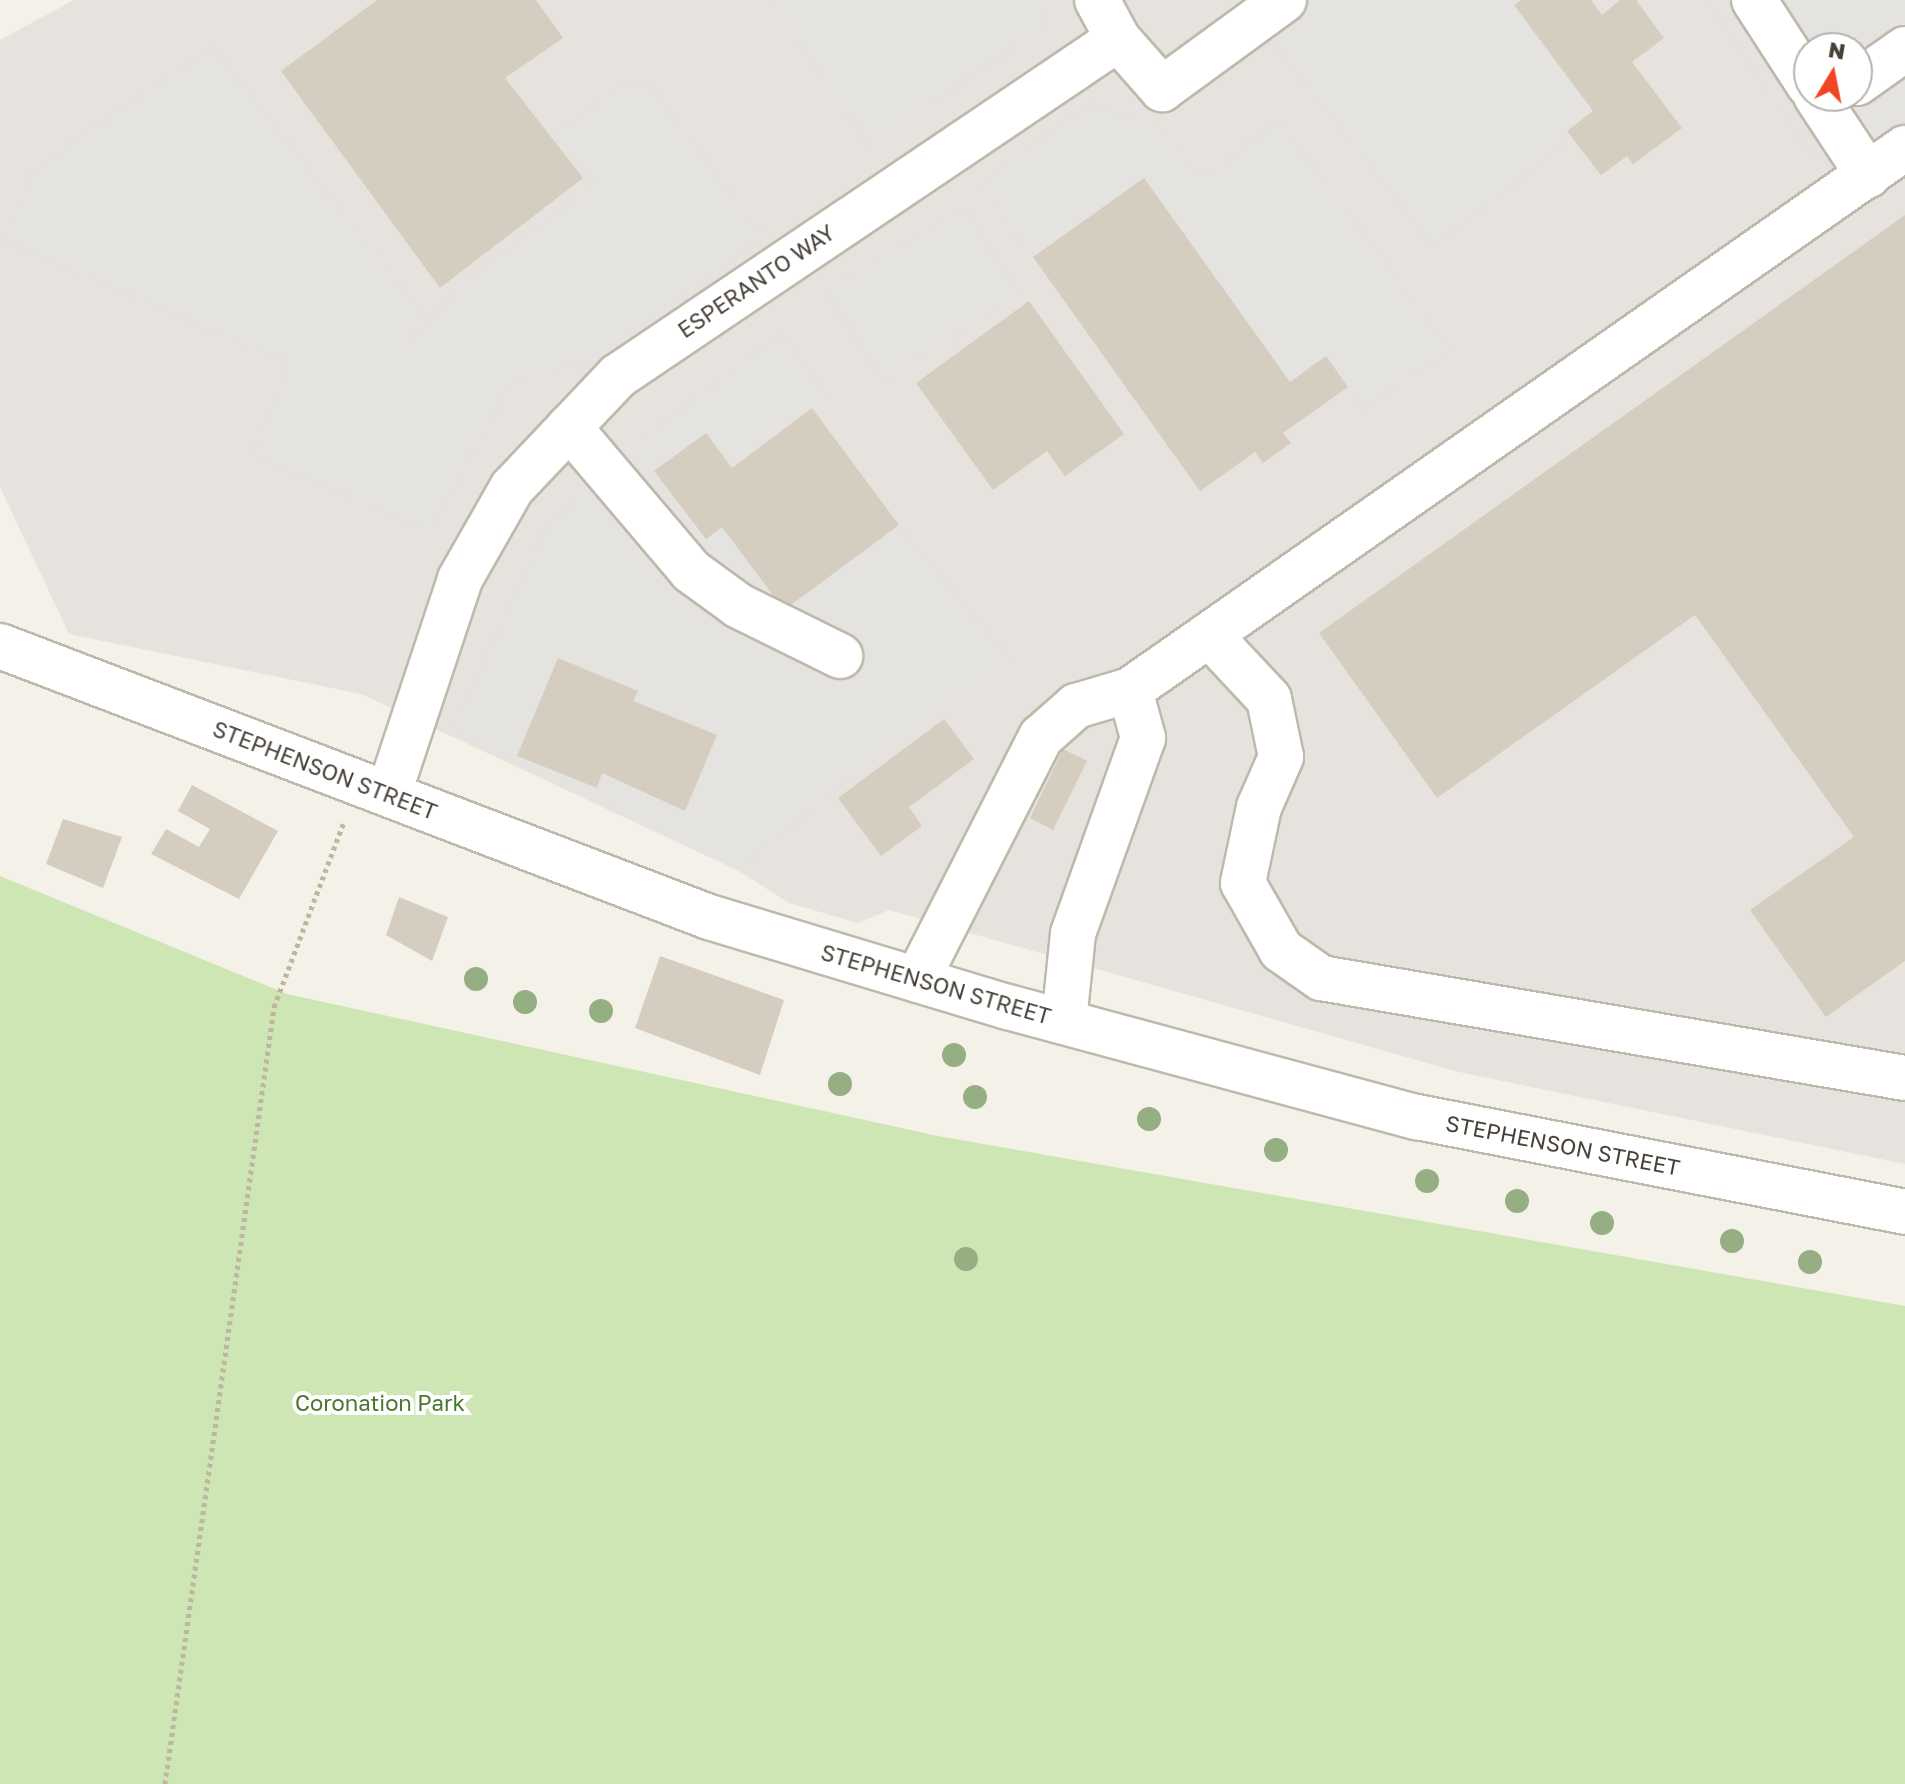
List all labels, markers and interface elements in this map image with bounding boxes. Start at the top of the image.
north arrow [1793,32,1873,112]
text: N [1826,35,1847,65]
street label: ESPERANTO WAY [673,219,839,343]
street label: STEPHENSON STREET [209,715,441,825]
street label: STEPHENSON STREET [818,939,1054,1029]
street label: STEPHENSON STREET [1444,1109,1682,1181]
park label: Coronation Park [295,1390,465,1416]

